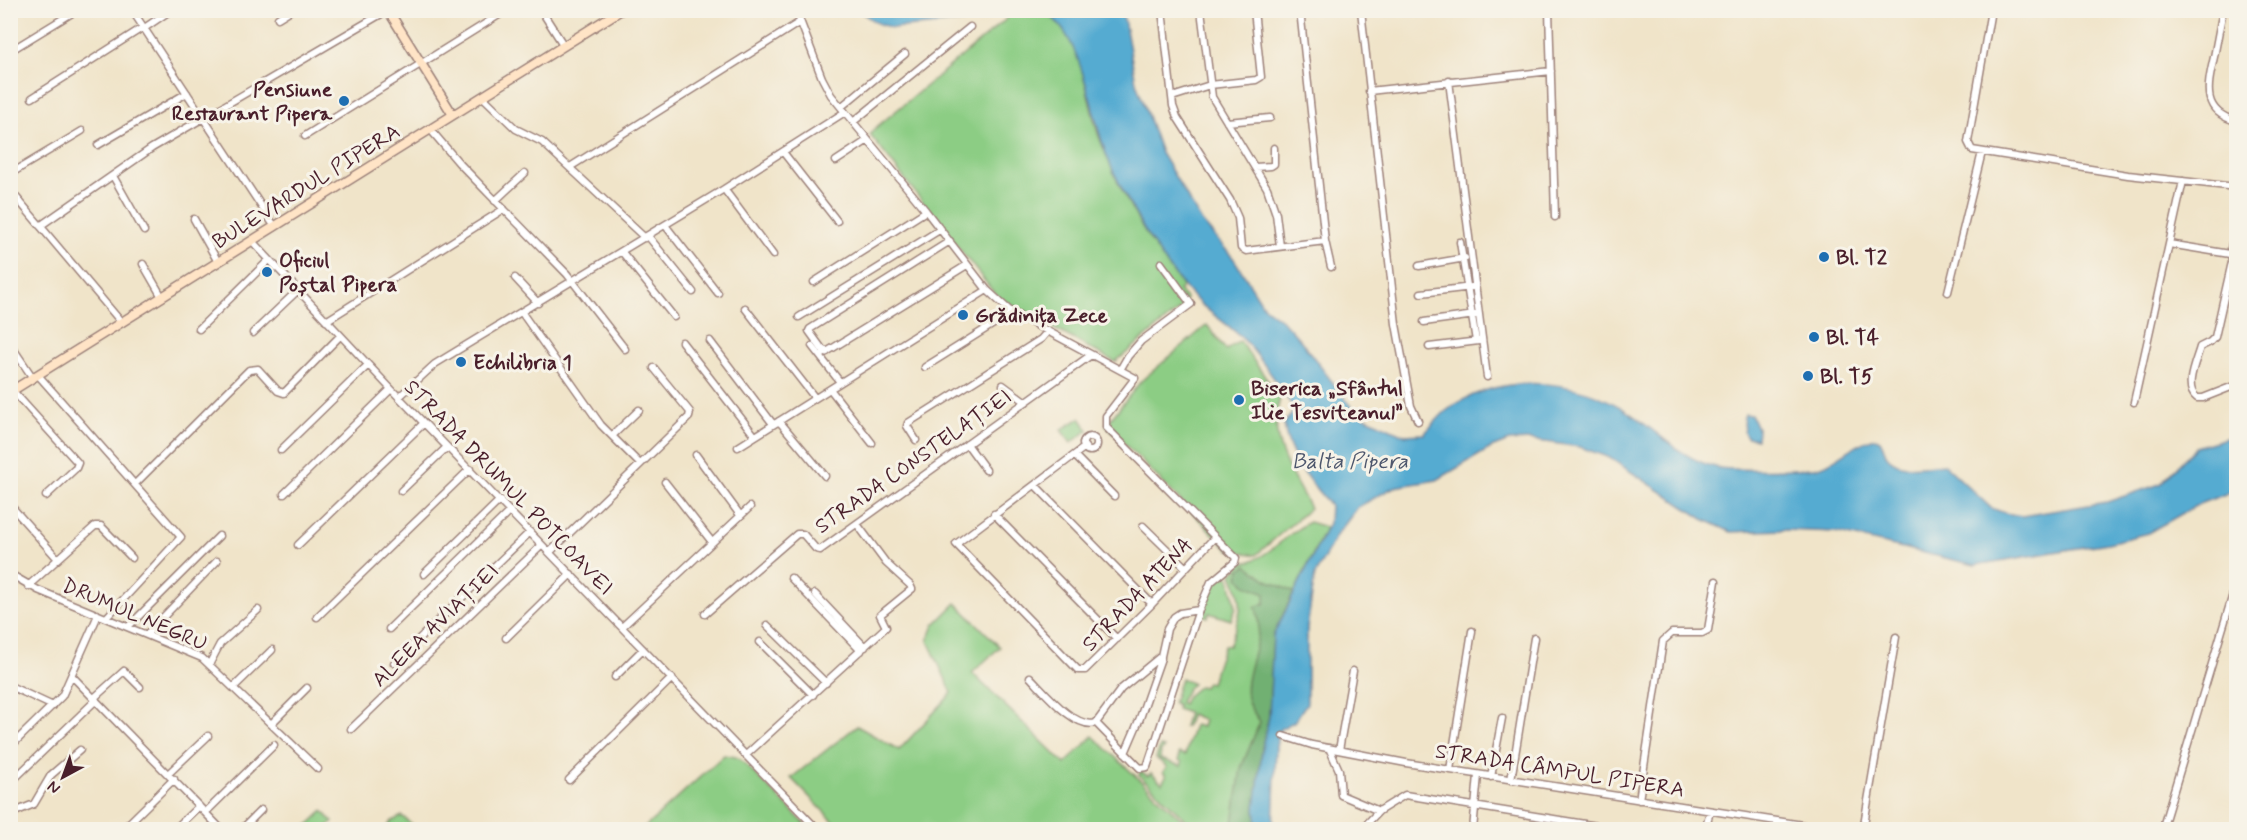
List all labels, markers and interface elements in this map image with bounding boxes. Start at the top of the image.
place label: Pensiune Restaurant Pipera [172,76,333,128]
marker: Pensiune Restaurant Pipera [337,94,351,108]
street label: BULEVARDUL PIPERA [207,118,406,256]
place label: Bl. T2 [1836,244,1888,272]
place label: Oficiul Poștal Pipera [279,247,397,299]
marker: Bl. T2 [1817,250,1831,264]
marker: Oficiul Poștal Pipera [260,265,274,279]
place label: Grădinița Zece [975,302,1108,330]
marker: Grădinița Zece [956,308,970,322]
place label: Bl. T4 [1826,324,1880,352]
marker: Bl. T4 [1807,330,1821,344]
place label: Echilibria 1 [473,349,572,377]
marker: Echilibria 1 [454,355,468,369]
place label: Bl. T5 [1820,363,1874,391]
marker: Bl. T5 [1801,369,1815,383]
street label: STRADA DRUMUL POTCOAVEI [398,374,619,602]
place label: Biserica „Sfântul Ilie Tesviteanul” [1251,375,1403,427]
street label: STRADA CONSTELAȚIEI [810,383,1018,541]
marker: Biserica „Sfântul Ilie Tesviteanul” [1232,393,1246,407]
water label: Balta Pipera [1292,448,1408,476]
street label: STRADA ATENA [1076,532,1199,658]
street label: ALEEA AVIAȚIEI [366,558,505,694]
street label: DRUMUL NEGRU [58,572,211,658]
street label: STRADA CÂMPUL PIPERA [1433,737,1686,805]
north arrow [33,747,93,807]
text: N [43,776,65,799]

